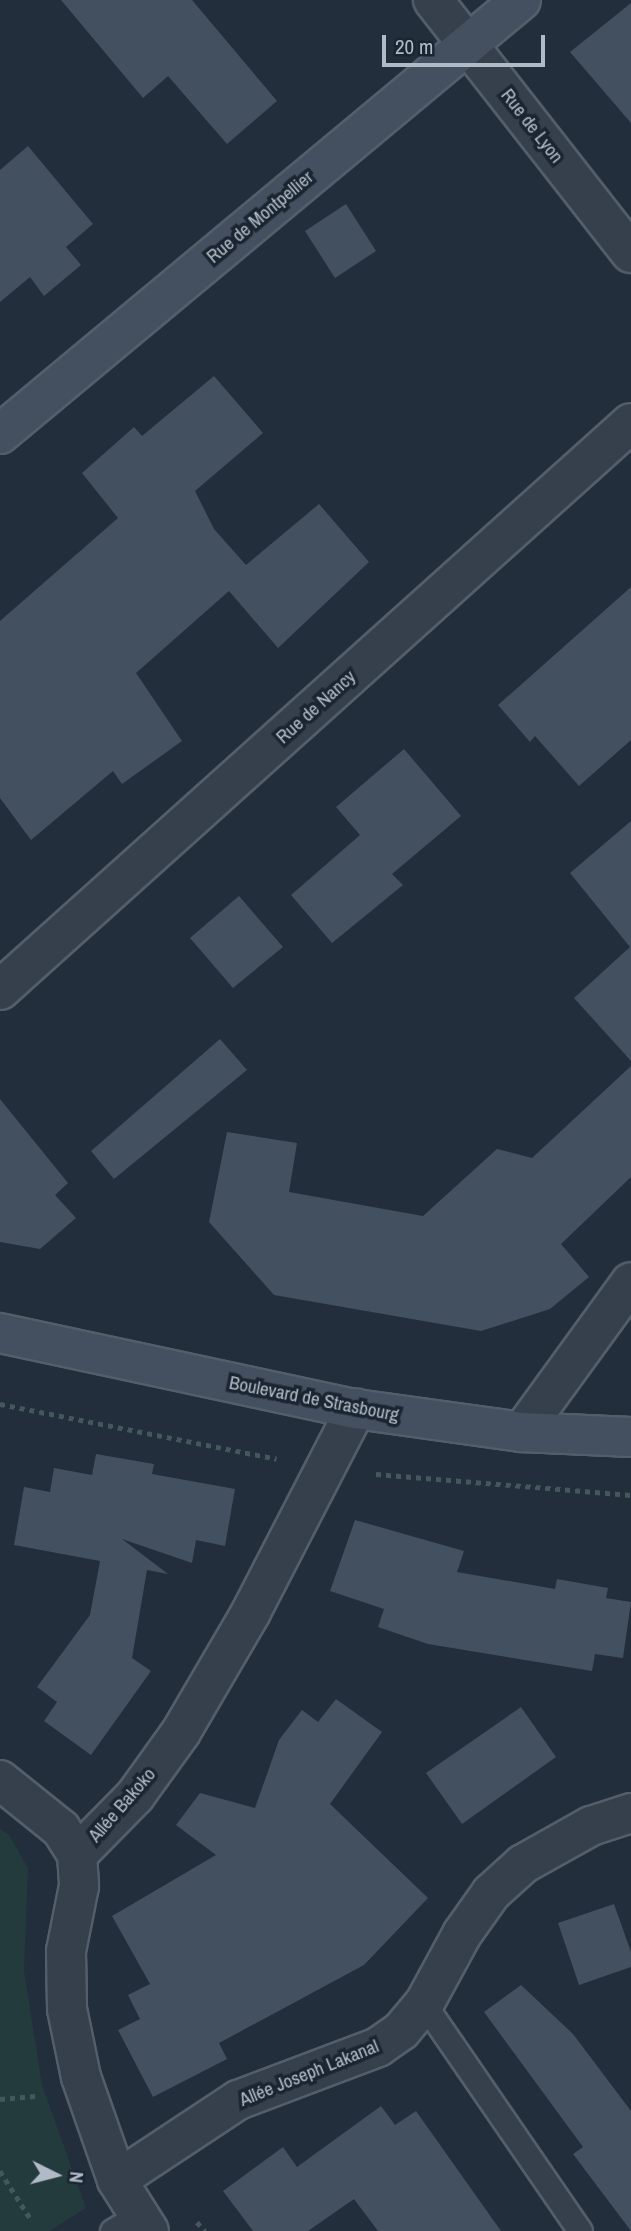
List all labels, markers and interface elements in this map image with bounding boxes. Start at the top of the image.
scale bar [386,21,549,65]
text: 20 m [395,32,433,61]
street label: Rue de Lyon [496,84,568,168]
street label: Rue de Montpellier [202,166,318,268]
street label: Rue de Nancy [272,665,360,749]
street label: Boulevard de Strasbourg [227,1371,401,1427]
street label: Allée Bakoko [84,1763,160,1847]
street label: Allée Joseph Lakanal [236,2035,382,2111]
north arrow [21,2140,91,2210]
text: N [63,2170,90,2184]

